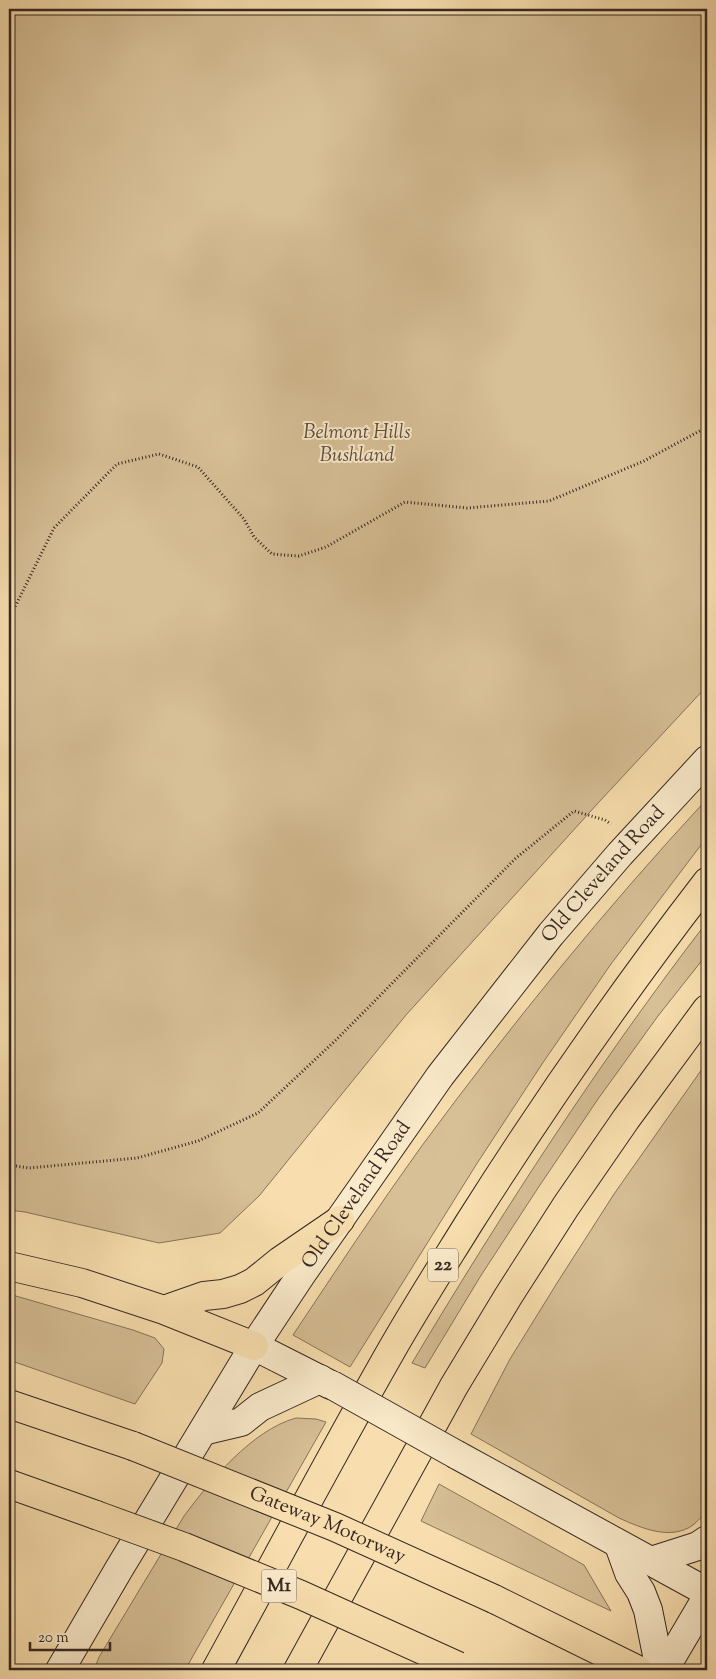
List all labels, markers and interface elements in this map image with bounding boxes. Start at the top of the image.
park label: Belmont Hills Bushland [303,419,411,471]
street label: Old Cleveland Road [535,799,672,950]
street label: Old Cleveland Road [295,1115,419,1275]
road number: 22 [428,1248,458,1282]
street label: Gateway Motorway [245,1480,410,1572]
road number: M1 [262,1570,296,1602]
scale bar [30,1619,110,1651]
text: 20 m [38,1628,69,1649]

